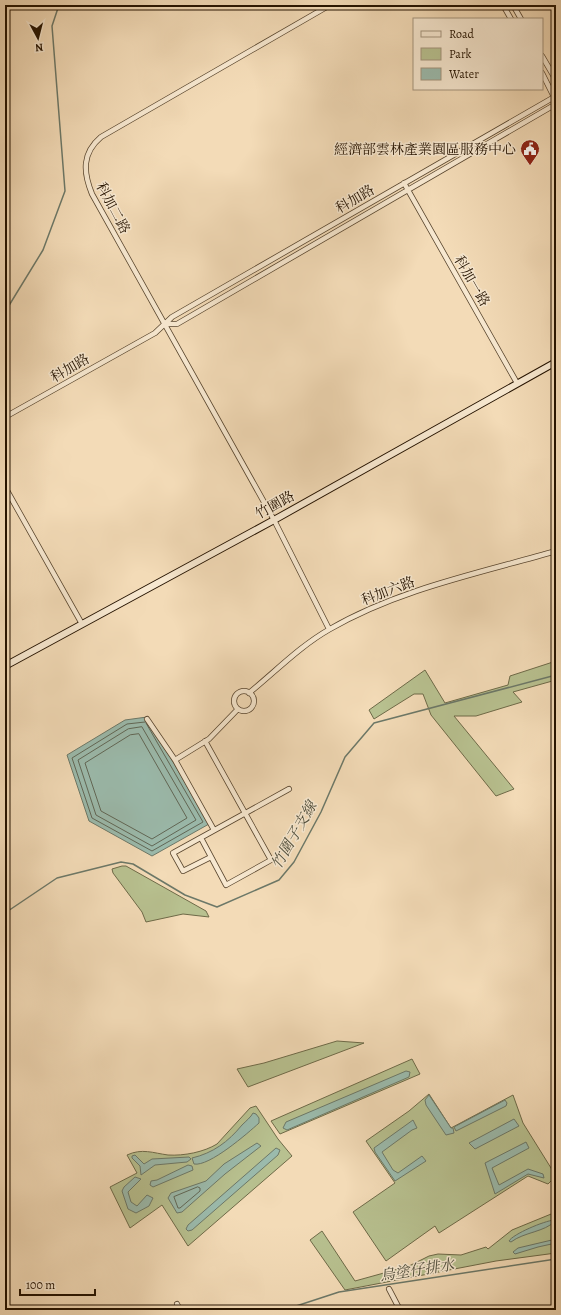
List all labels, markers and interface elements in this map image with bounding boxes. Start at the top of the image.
north arrow [18,18,58,58]
legend [413,18,543,90]
text: Road [449,26,475,42]
text: N [34,39,44,55]
text: Park [449,46,472,62]
text: Water [448,66,479,82]
public building icon: 經濟部雲林產業園區服務中心 [519,138,541,166]
place label: 經濟部雲林產業園區服務中心 [334,140,516,159]
street label: 科加二路 [91,179,135,237]
street label: 科加路 [332,180,378,218]
street label: 科加一路 [450,252,494,310]
street label: 科加路 [47,349,93,387]
street label: 竹圍路 [252,487,298,523]
street label: 科加六路 [358,572,418,610]
water label: 竹圍子支線 [267,796,322,872]
water label: 烏塗仔排水 [378,1254,458,1286]
scale bar [20,1271,95,1297]
text: 100 m [26,1277,55,1293]

